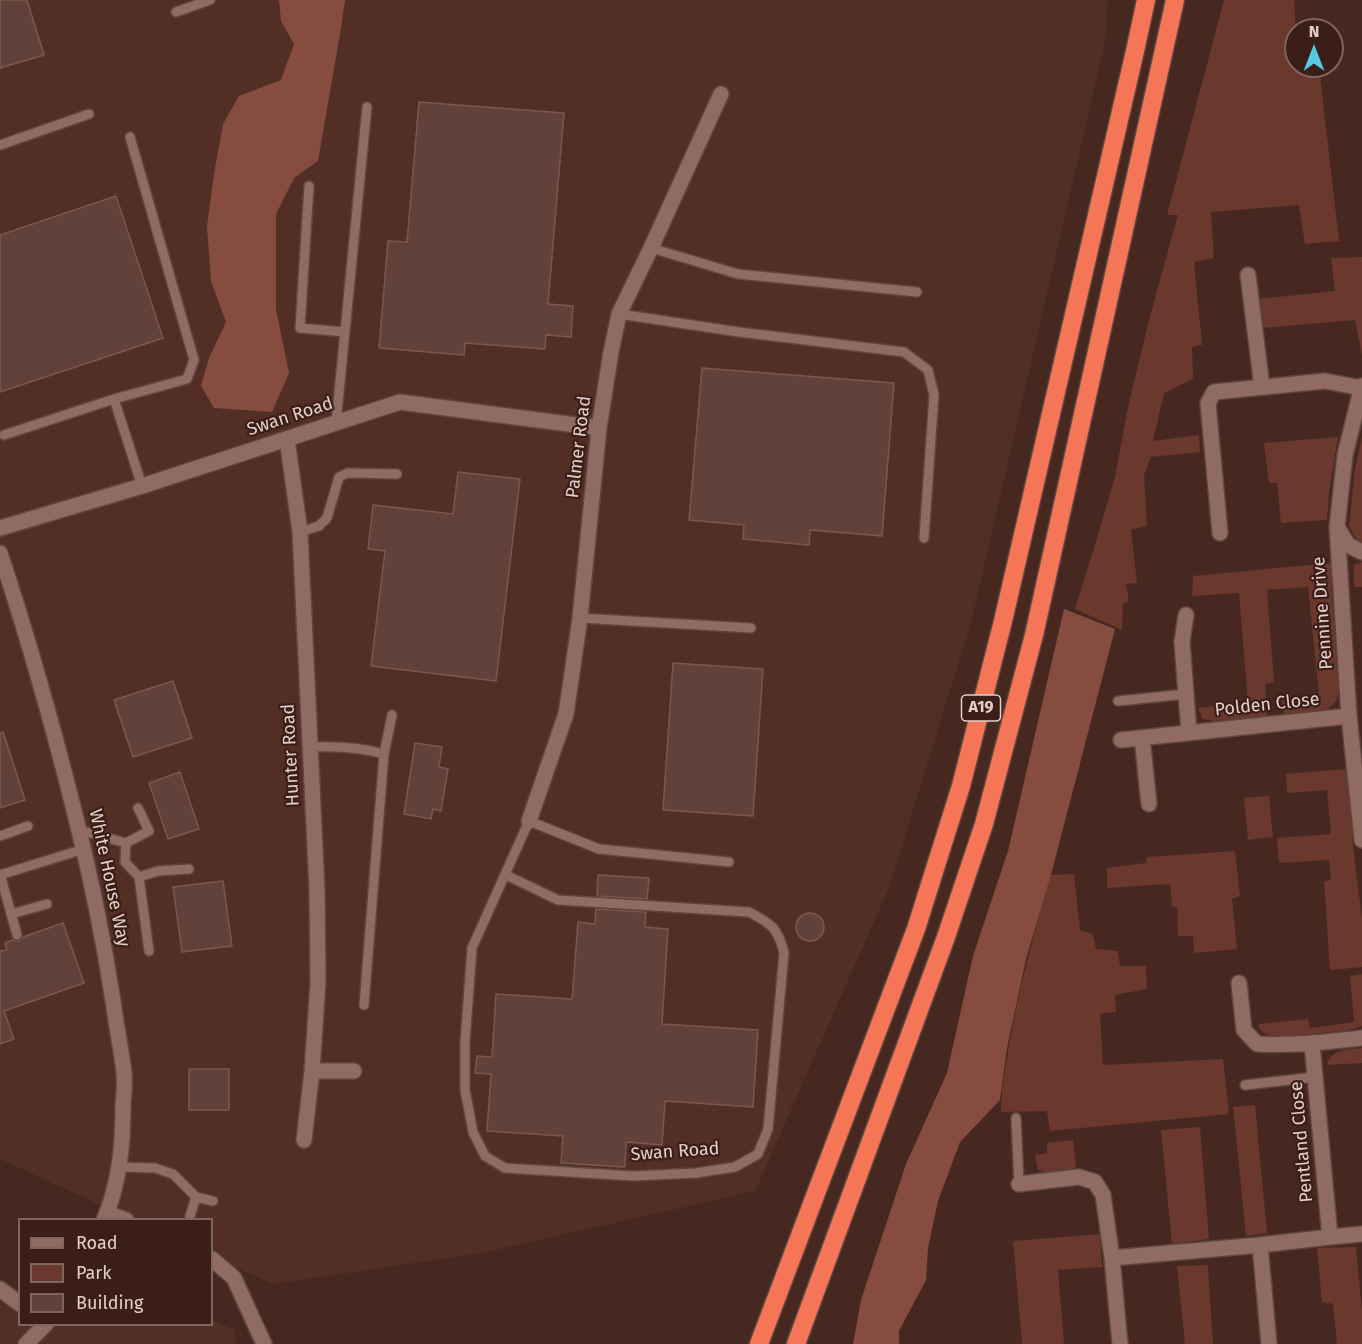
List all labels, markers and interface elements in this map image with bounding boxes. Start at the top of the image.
north arrow [1284,18,1344,78]
text: N [1309,22,1319,41]
street label: Swan Road [244,393,336,441]
street label: Palmer Road [562,395,596,499]
street label: Pennine Drive [1308,556,1338,670]
street label: Polden Close [1214,689,1320,721]
road number: A19 [962,695,1000,721]
street label: Hunter Road [278,703,304,807]
street label: White House Way [84,807,134,949]
street label: Pentland Close [1286,1081,1318,1203]
street label: Swan Road [630,1138,720,1166]
legend [18,1218,213,1326]
text: Road [76,1232,118,1254]
text: Park [76,1262,111,1284]
text: Building [76,1292,143,1314]

